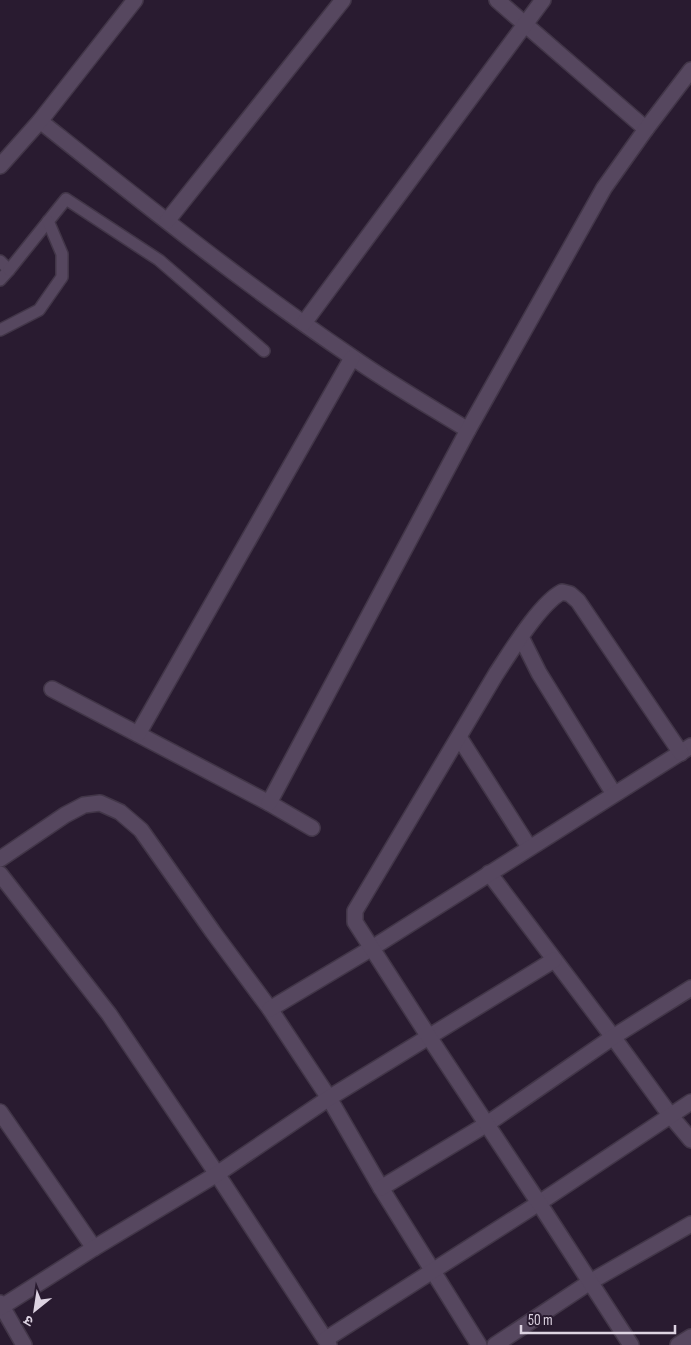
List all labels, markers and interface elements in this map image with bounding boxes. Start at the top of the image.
north arrow [10,1285,60,1335]
scale bar [521,1302,675,1334]
text: उ [20,1311,37,1330]
text: 50 m [528,1311,553,1330]

